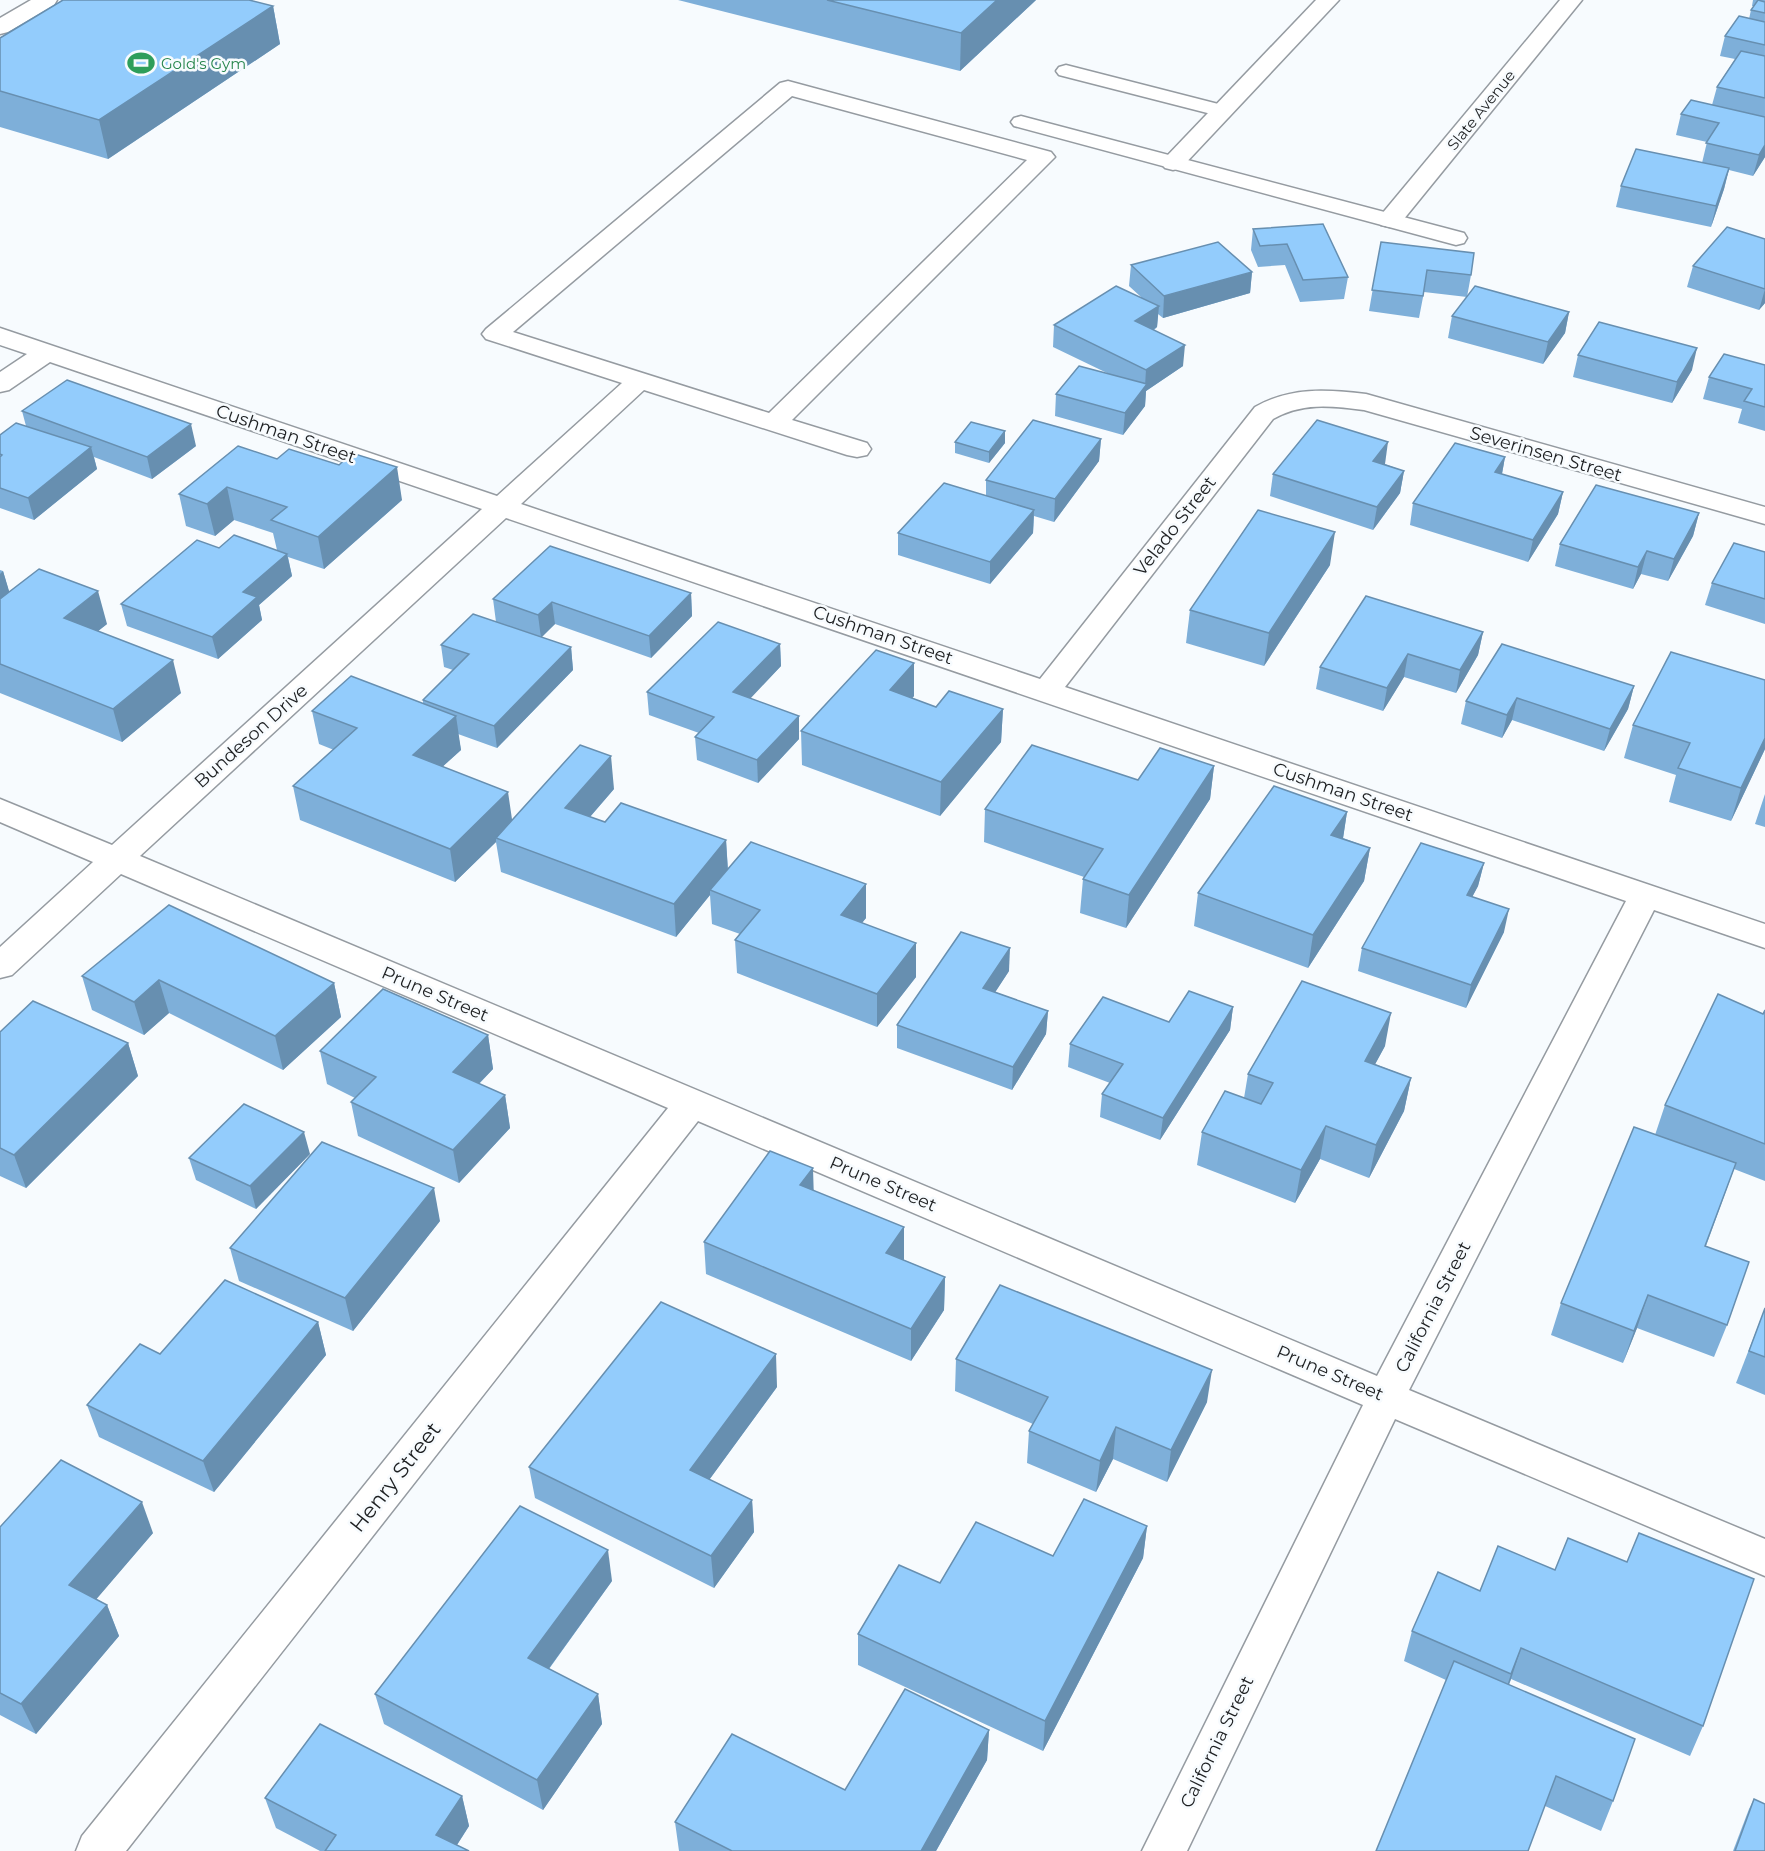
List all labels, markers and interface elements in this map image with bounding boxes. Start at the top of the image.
sports icon: Gold's Gym [126,48,156,78]
place label: Gold's Gym [161,54,246,73]
street label: Slate Avenue [1443,66,1519,154]
street label: Cushman Street [213,400,359,468]
street label: Severinsen Street [1467,422,1625,486]
street label: Velado Street [1129,472,1221,580]
street label: Cushman Street [810,601,956,669]
street label: Bundeson Drive [190,679,312,793]
street label: Cushman Street [1270,758,1416,826]
street label: Prune Street [378,962,492,1026]
street label: Prune Street [826,1152,940,1216]
street label: California Street [1391,1238,1475,1376]
street label: Prune Street [1273,1341,1387,1405]
street label: Henry Street [344,1417,446,1537]
street label: California Street [1176,1672,1258,1812]

